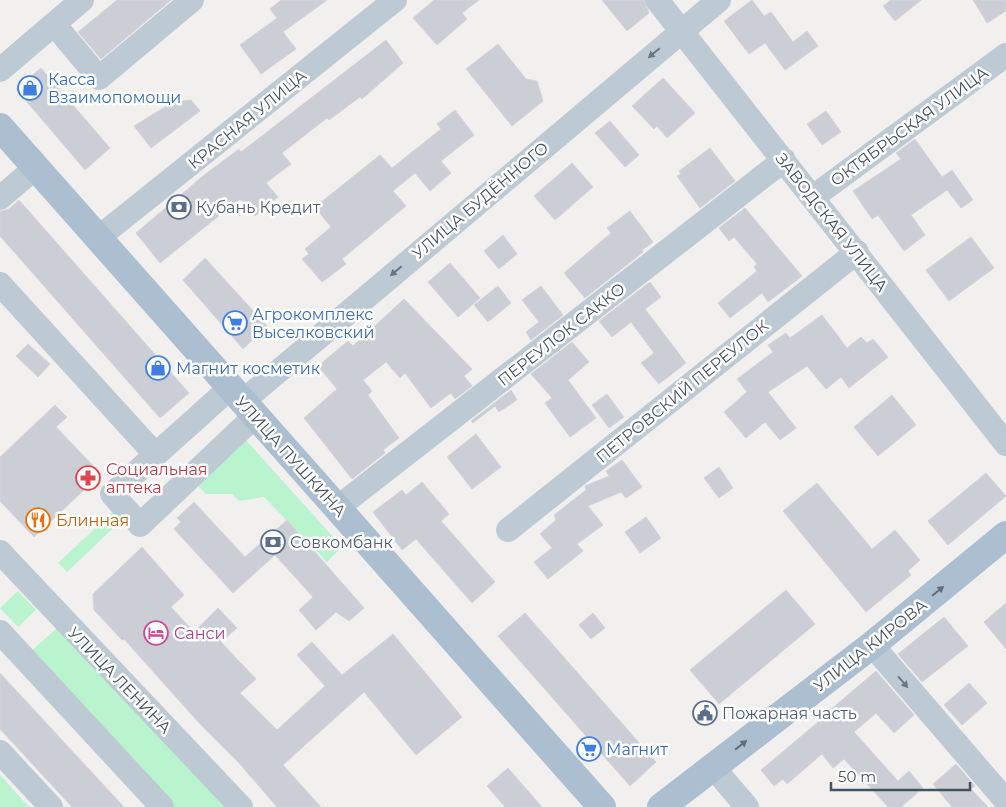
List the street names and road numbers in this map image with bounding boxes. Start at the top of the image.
street label: ОКТЯБРЬСКАЯ УЛИЦА [827,63,992,190]
street label: КРАСНАЯ УЛИЦА [184,66,310,173]
street label: УЛИЦА БУДЁННОГО [408,137,552,263]
street label: ЗАВОДСКАЯ УЛИЦА [772,149,892,295]
street label: ПЕРЕУЛОК САККО [494,279,629,390]
street label: ПЕТРОВСКИЙ ПЕРЕУЛОК [592,316,772,467]
street label: УЛИЦА ПУШКИНА [231,392,350,521]
street label: УЛИЦА КИРОВА [810,595,931,696]
street label: УЛИЦА ЛЕНИНА [64,623,175,737]

